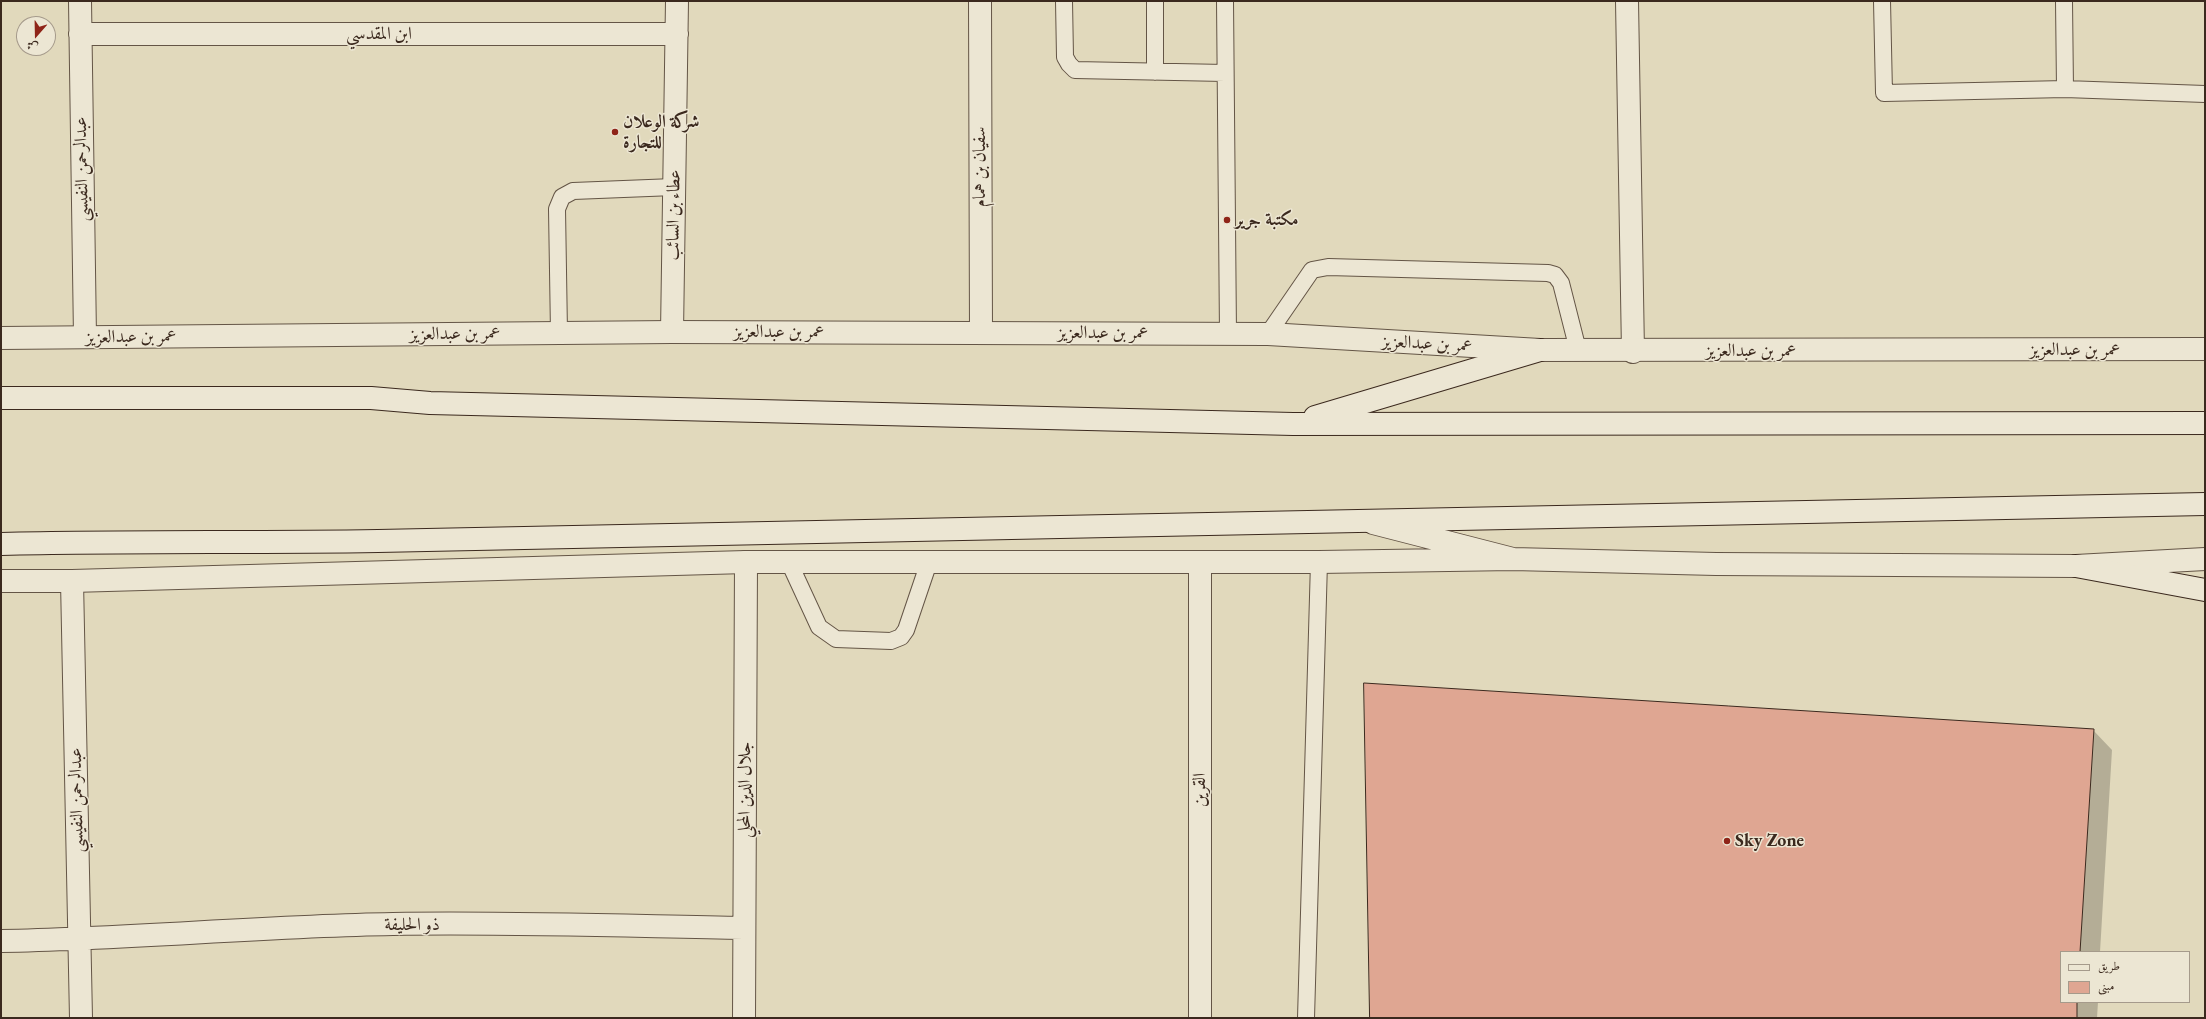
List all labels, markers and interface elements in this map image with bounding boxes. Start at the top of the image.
north arrow [16,16,56,56]
street label: ابن المقدسي [346,23,412,45]
text: ش [25,38,40,55]
place label: شركة الوعلان للتجارة [623,111,699,154]
street label: عبدالرحمن النفيسي [70,116,94,222]
marker: شركة الوعلان للتجارة [610,127,620,137]
street label: سفيان بن همام [969,127,991,207]
street label: عطاء بن السائب [662,169,686,261]
place label: مكتبة جرير [1235,209,1298,231]
marker: مكتبة جرير [1222,215,1232,225]
street label: عمر بن عبدالعزيز [734,321,824,343]
street label: عمر بن عبدالعزيز [409,322,501,346]
street label: عمر بن عبدالعزيز [1058,322,1148,344]
street label: عمر بن عبدالعزيز [85,325,177,349]
street label: عمر بن عبدالعزيز [1381,331,1473,357]
street label: عمر بن عبدالعزيز [2030,339,2120,361]
street label: عمر بن عبدالعزيز [1706,340,1796,362]
street label: جلال الدين المحلي [734,742,756,838]
street label: عبدالرحمن النفيسي [65,747,89,853]
street label: القرين [1189,773,1211,807]
place label: Sky Zone [1735,830,1804,852]
marker: Sky Zone [1722,836,1732,846]
street label: ذو الحليفة [384,914,440,936]
legend [2060,951,2190,1003]
text: طريق [2098,958,2120,974]
text: مبنى [2098,978,2114,994]

